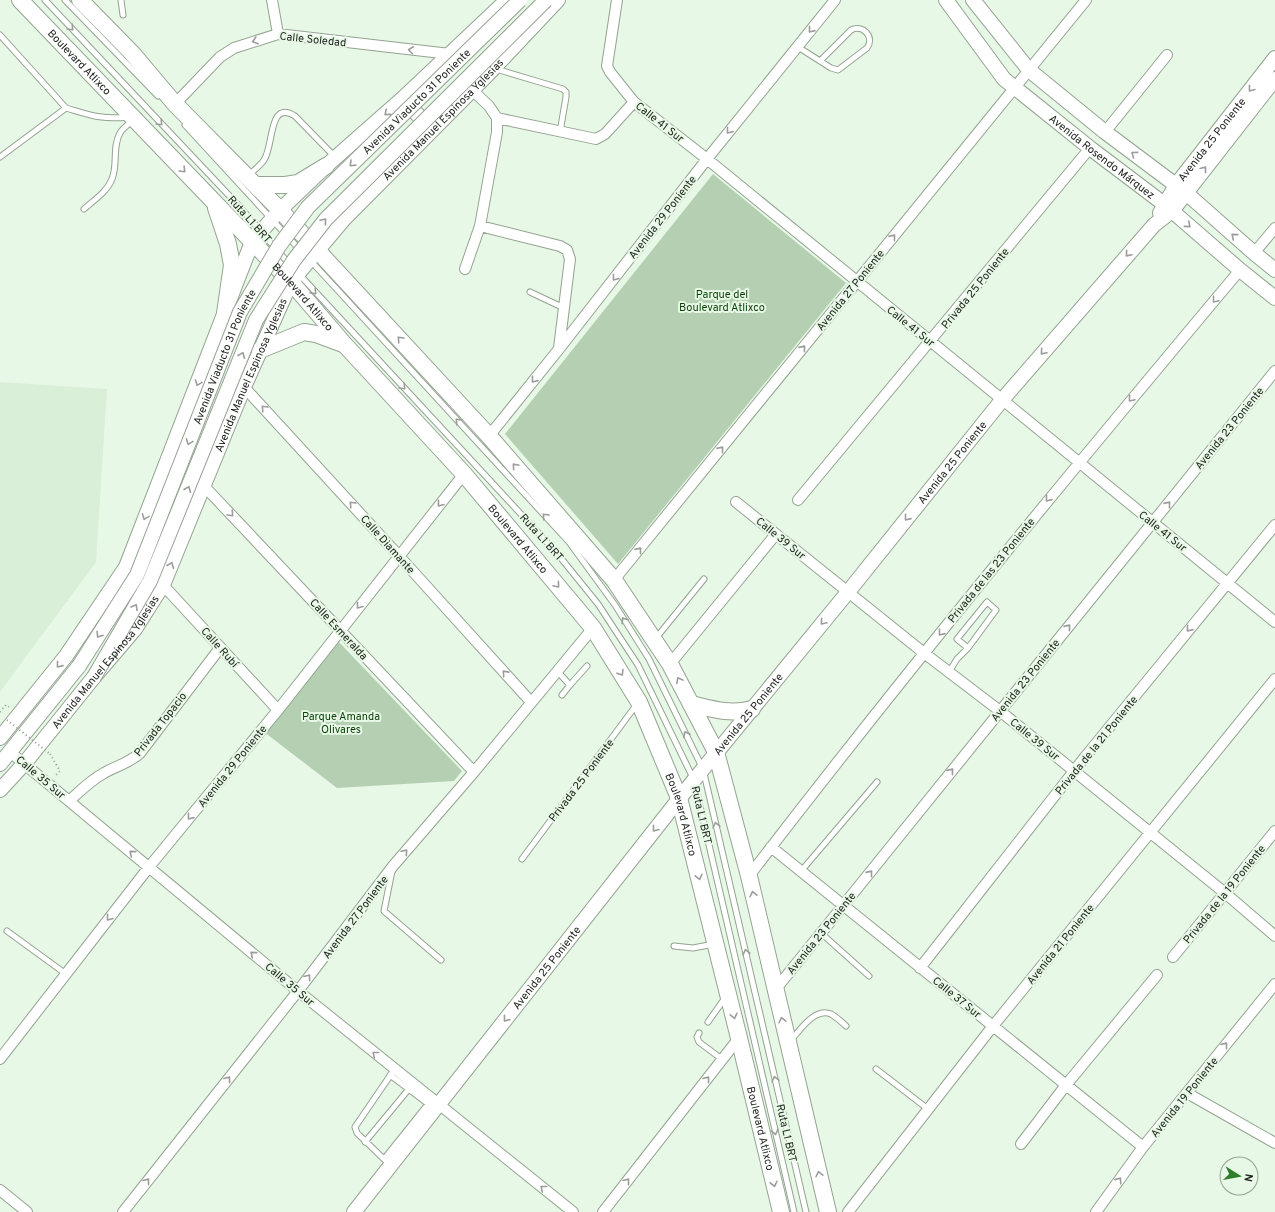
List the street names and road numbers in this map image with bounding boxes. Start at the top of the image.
street label: Boulevard Atlixco [44,27,114,99]
street label: Calle Soledad [279,30,347,50]
street label: Avenida Viaducto 31 Poniente [360,46,474,158]
street label: Avenida Manuel Espinosa Yglesias [380,56,507,184]
street label: Avenida 25 Poniente [1175,95,1249,185]
street label: Calle 41 Sur [632,99,687,147]
street label: Avenida Rosendo Márquez [1046,112,1157,202]
street label: Avenida 29 Poniente [626,173,700,262]
street label: Ruta L1 BRT [224,193,274,246]
street label: Privada 25 Poniente [939,245,1013,332]
street label: Avenida 27 Poniente [814,247,888,334]
street label: Boulevard Atlixco [269,260,336,334]
street label: Avenida Viaducto 31 Poniente [191,287,260,427]
street label: Avenida Manuel Espinosa Yglesias [212,296,291,454]
street label: Calle 41 Sur [883,303,938,351]
street label: Avenida 23 Poniente [1192,385,1267,473]
street label: Avenida 25 Poniente [915,419,990,507]
street label: Boulevard Atlixco [484,502,550,577]
street label: Calle 41 Sur [1135,508,1190,556]
street label: Ruta L1 BRT [516,511,566,564]
street label: Calle Diamante [357,512,417,577]
street label: Calle 39 Sur [753,514,809,564]
street label: Privada de las 23 Poniente [945,515,1038,626]
street label: Avenida Manuel Espinosa Yglesias [49,593,163,732]
street label: Calle Esmeralda [306,596,370,663]
street label: Calle Rubí [197,625,242,672]
street label: Avenida 23 Poniente [988,637,1063,725]
street label: Avenida 25 Poniente [711,671,787,759]
street label: Privada Topacio [131,690,190,760]
street label: Privada de la 21 Poniente [1053,693,1141,798]
street label: Calle 39 Sur [1007,715,1063,765]
street label: Avenida 29 Poniente [195,723,270,811]
street label: Privada 25 Poniente [546,736,618,825]
street label: Calle 35 Sur [13,753,69,803]
street label: Boulevard Atlixco [661,771,699,858]
street label: Ruta L1 BRT [688,785,715,846]
street label: Privada de la 19 Poniente [1181,842,1269,947]
street label: Avenida 27 Poniente [320,873,392,962]
street label: Avenida 23 Poniente [784,890,859,978]
street label: Avenida 21 Poniente [1024,901,1098,988]
street label: Avenida 25 Poniente [510,924,584,1013]
street label: Calle 35 Sur [262,960,318,1010]
street label: Calle 37 Sur [929,974,984,1022]
street label: Avenida 19 Poniente [1148,1055,1222,1141]
street label: Boulevard Atlixco [743,1085,777,1172]
street label: Ruta L1 BRT [773,1103,800,1164]

